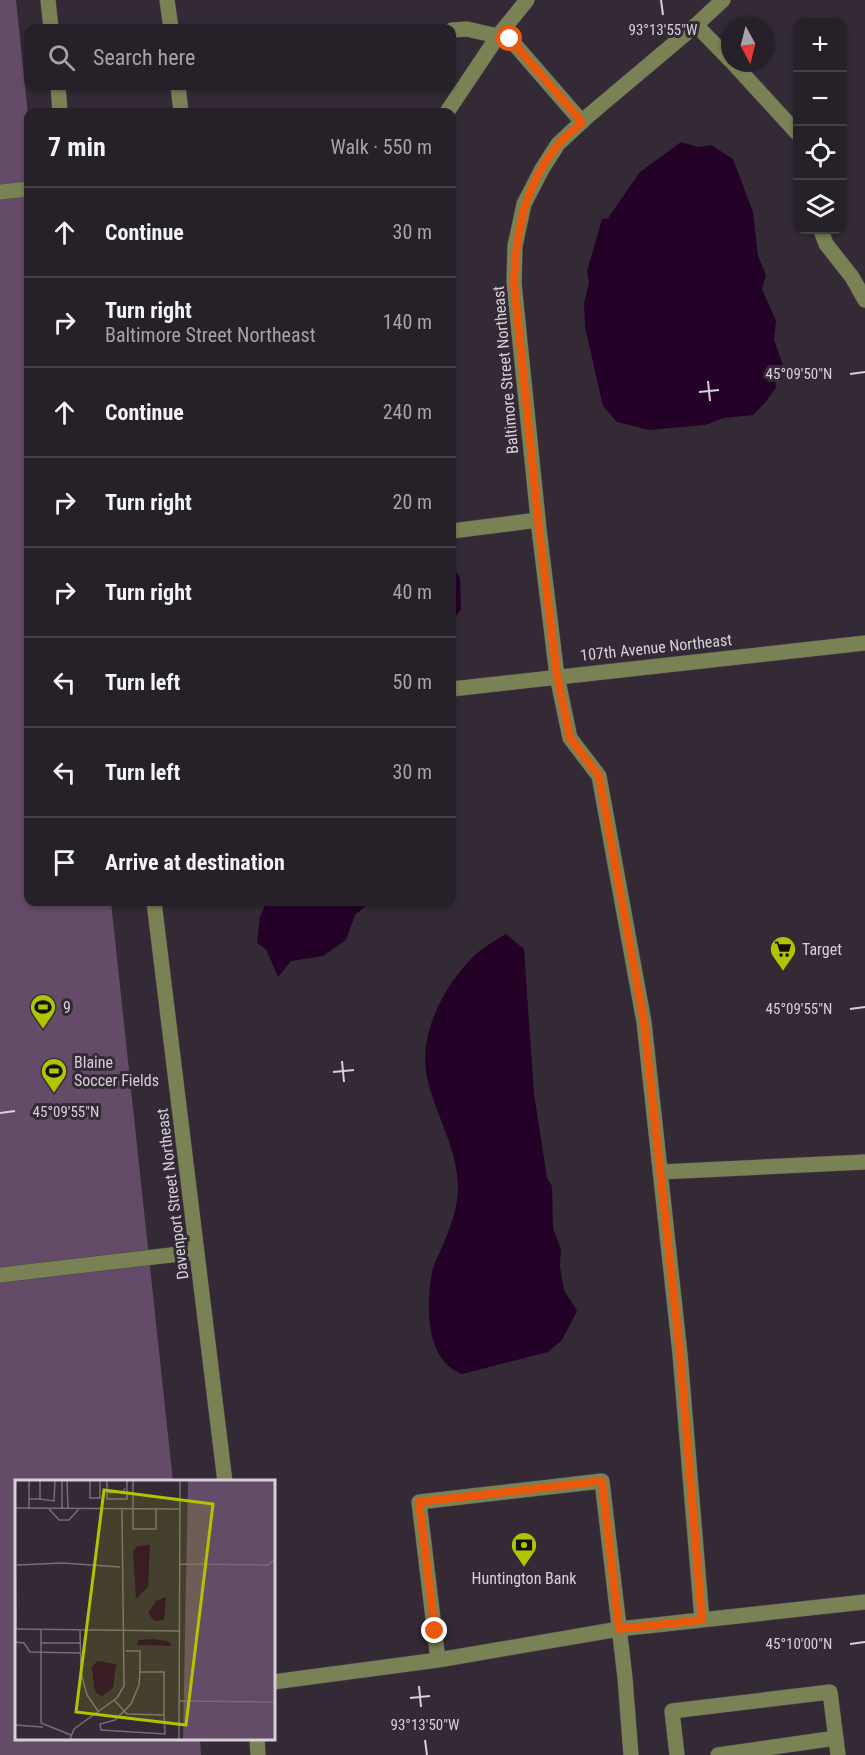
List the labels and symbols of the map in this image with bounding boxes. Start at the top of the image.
north arrow [721,18,775,72]
text: 93°13'55"W [629,21,698,39]
route start [496,25,522,51]
street label: Baltimore Street Northeast [489,285,522,455]
text: 45°09'50"N [766,365,832,383]
street label: 107th Avenue Northeast [579,630,733,665]
supermarket icon: Target [768,934,798,972]
place label: Target [802,940,842,959]
sports icon: 9 [28,992,58,1030]
place label: 9 [63,998,71,1017]
text: 45°09'55"N [766,1000,832,1018]
place label: Blaine Soccer Fields [74,1053,159,1090]
sports icon: Blaine Soccer Fields [39,1056,69,1094]
text: 45°09'55"N [33,1103,99,1121]
street label: Davenport Street Northeast [153,1107,192,1281]
inset map [15,1480,274,1740]
bank icon: Huntington Bank [509,1530,539,1568]
place label: Huntington Bank [472,1569,577,1588]
route end [421,1617,447,1643]
text: 45°10'00"N [766,1635,832,1653]
text: 93°13'50"W [391,1716,460,1734]

